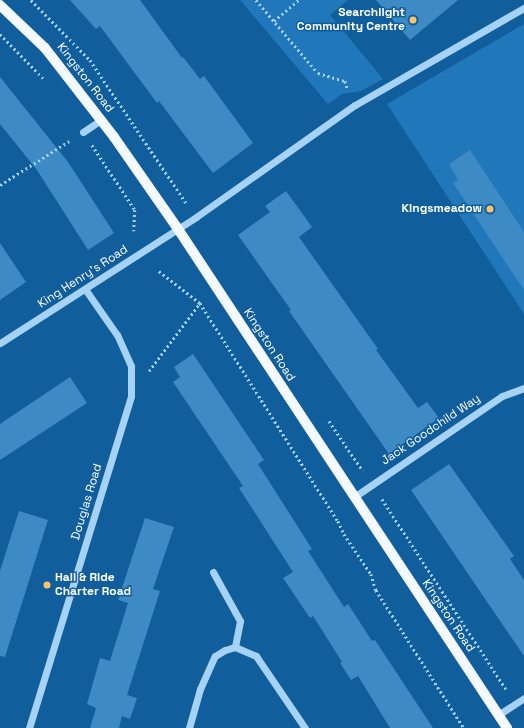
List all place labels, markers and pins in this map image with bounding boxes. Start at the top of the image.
place label: Searchlight Community Centre [297,6,405,34]
marker: Searchlight Community Centre [408,15,418,25]
place label: Kingsmeadow [402,202,482,216]
marker: Kingsmeadow [485,204,495,214]
place label: Hail & Ride Charter Road [55,571,131,599]
marker: Hail & Ride Charter Road [42,580,52,590]

